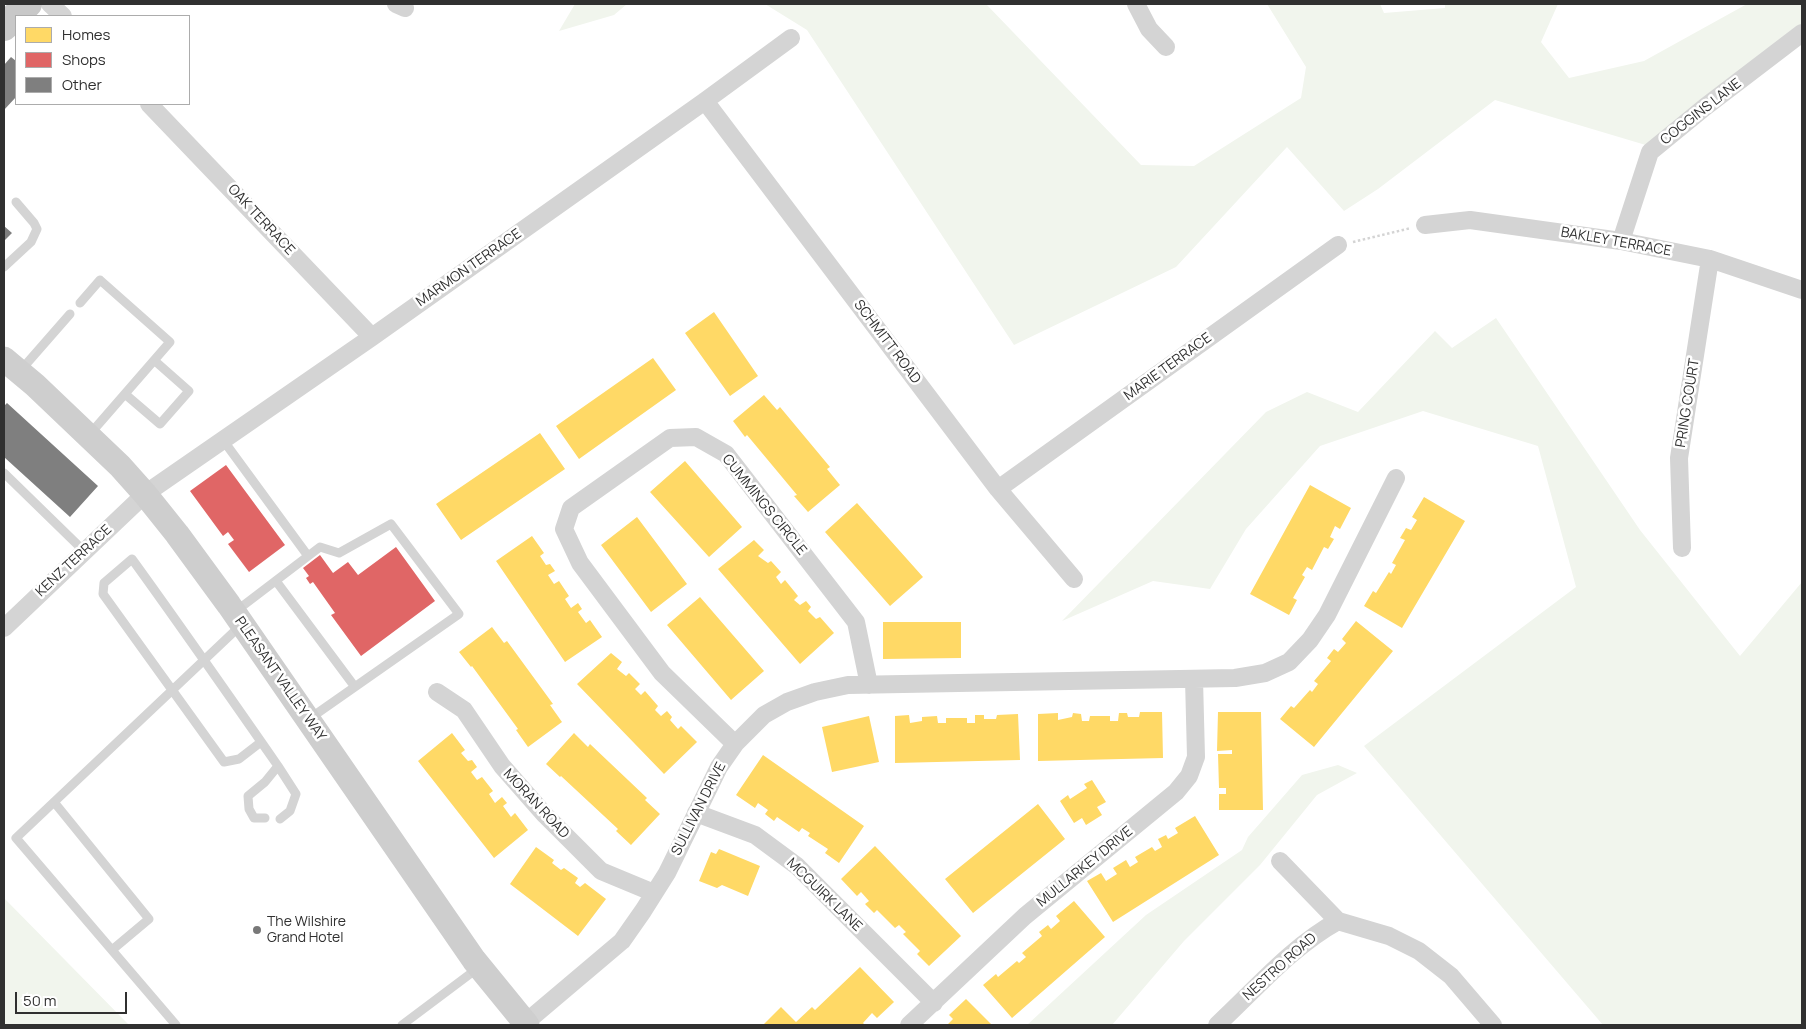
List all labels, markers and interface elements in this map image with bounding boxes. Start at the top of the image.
legend [15,15,190,105]
text: Homes [62,24,110,45]
text: Shops [62,49,106,70]
text: Other [62,74,102,95]
street label: COGGINS LANE [1657,75,1745,149]
street label: OAK TERRACE [224,181,298,259]
street label: BAKLEY TERRACE [1559,224,1673,260]
street label: MARMON TERRACE [413,225,525,311]
street label: SCHMITT ROAD [850,297,924,387]
street label: MARIE TERRACE [1121,330,1215,404]
street label: PRING COURT [1673,357,1703,449]
street label: CUMMINGS CIRCLE [718,451,810,559]
street label: KENZ TERRACE [32,521,116,601]
street label: PLEASANT VALLEY WAY [231,614,329,744]
street label: SULLIVAN DRIVE [668,759,730,859]
street label: MORAN ROAD [500,766,572,842]
street label: MULLARKEY DRIVE [1034,823,1136,911]
street label: MCGUIRK LANE [783,855,865,935]
place label: The Wilshire Grand Hotel [267,914,346,946]
marker: The Wilshire Grand Hotel [251,924,263,936]
street label: NESTRO ROAD [1240,930,1320,1004]
scale bar [18,982,130,1014]
text: 50 m [23,990,57,1011]

